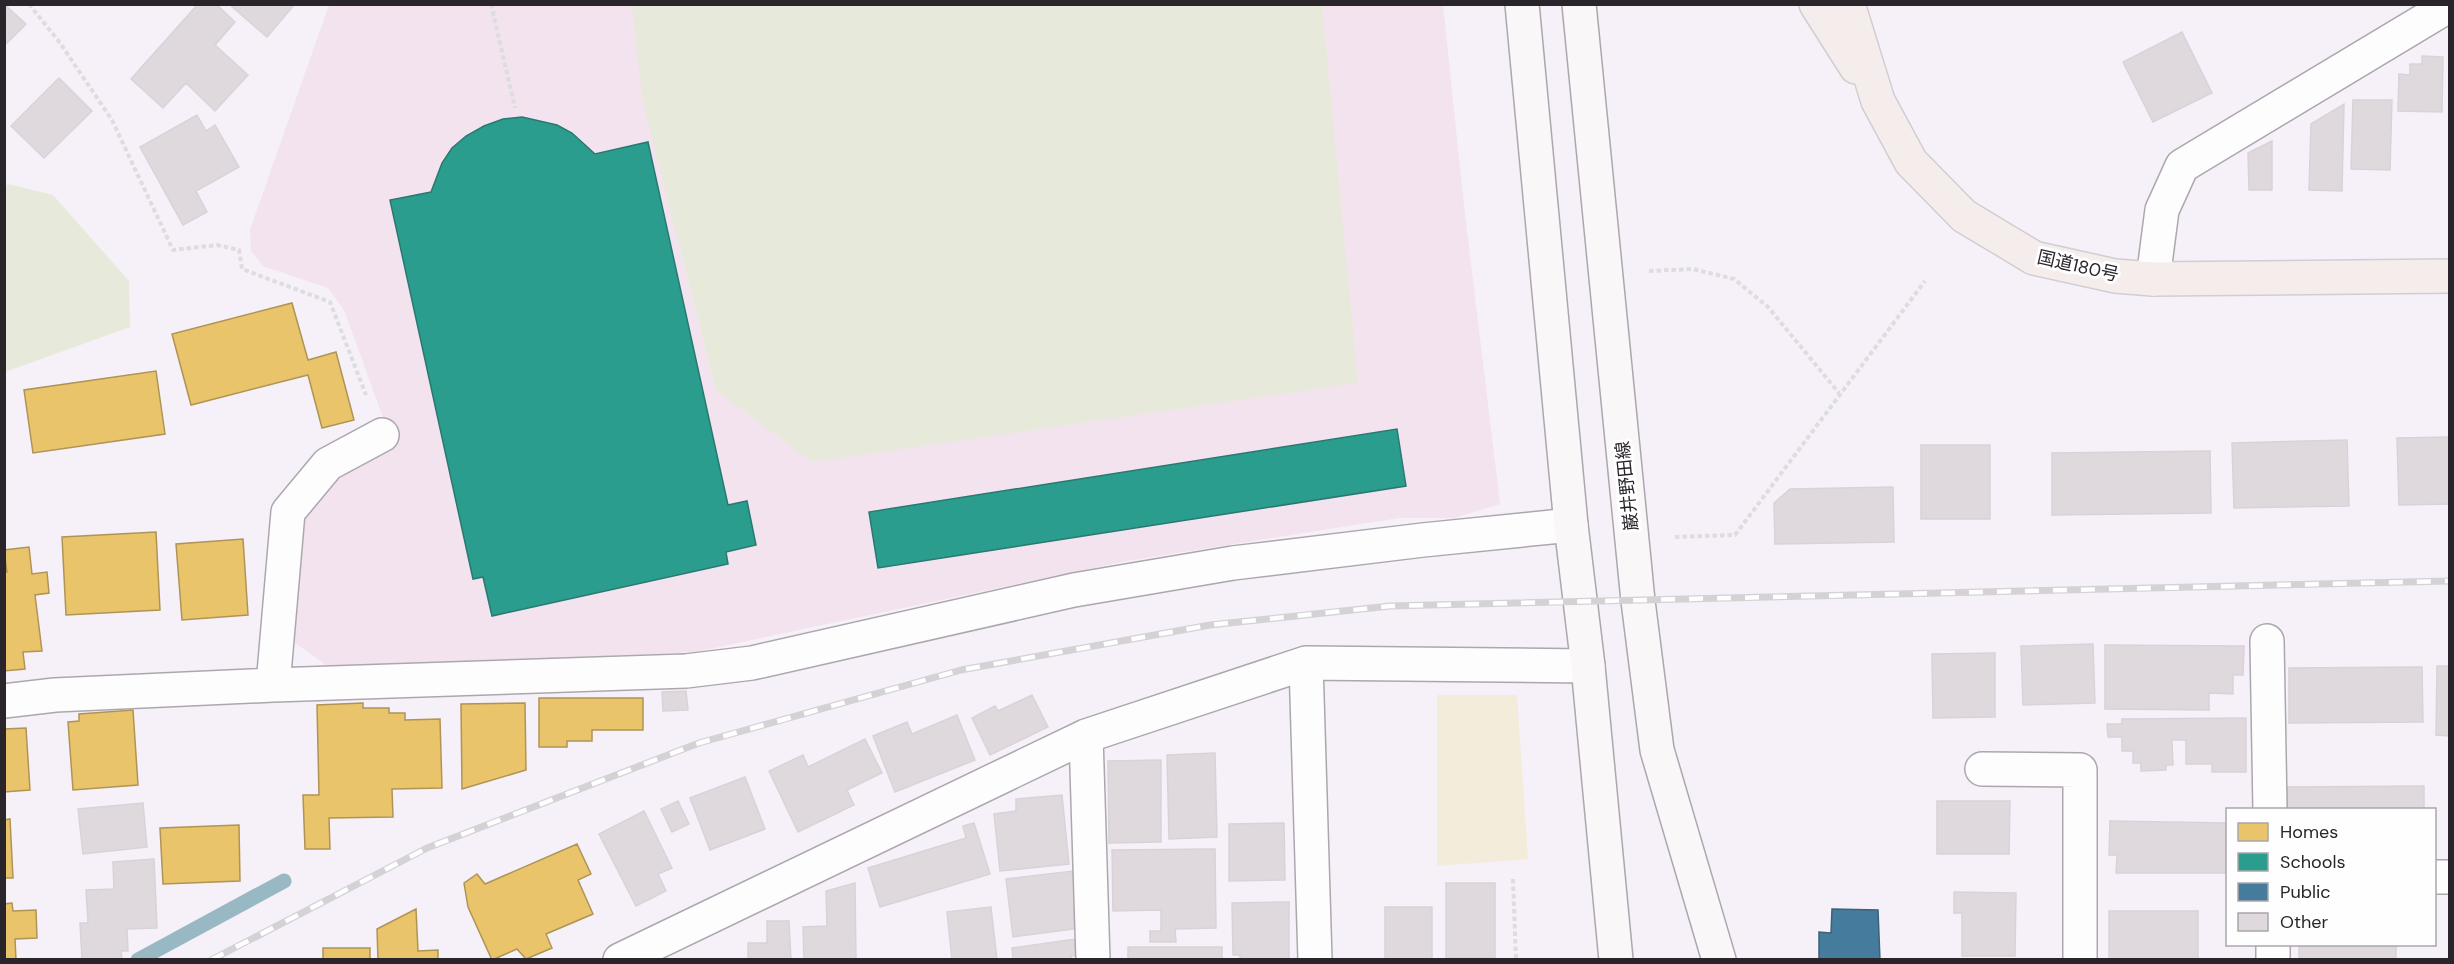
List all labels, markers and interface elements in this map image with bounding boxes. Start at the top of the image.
street label: 国道180号 [2035,245,2121,287]
street label: 巌井野田線 [1610,440,1644,532]
legend [2226,808,2436,946]
text: Homes [2280,820,2338,844]
text: Schools [2280,850,2345,874]
text: Public [2280,880,2331,904]
text: Other [2280,910,2329,934]

